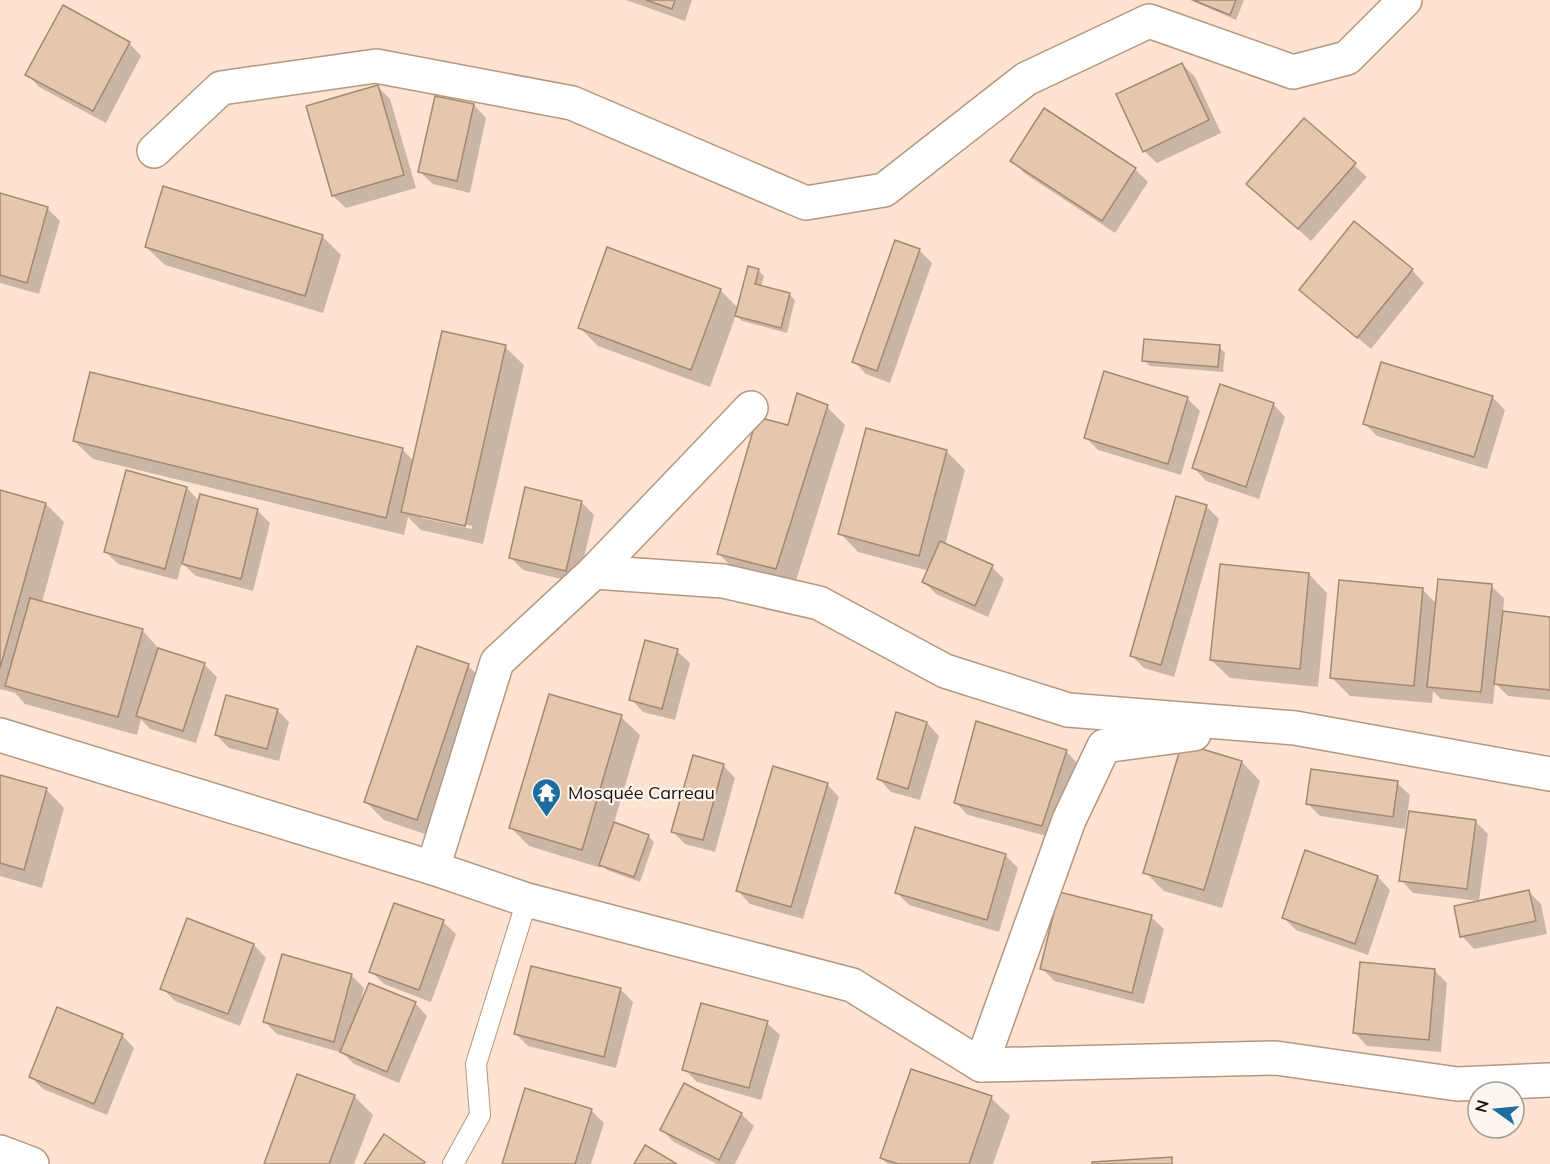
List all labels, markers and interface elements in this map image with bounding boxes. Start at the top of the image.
temple icon: Mosquée Carreau [531,776,563,818]
place label: Mosquée Carreau [568,781,715,804]
north arrow [1466,1080,1526,1140]
text: N [1470,1098,1493,1115]

